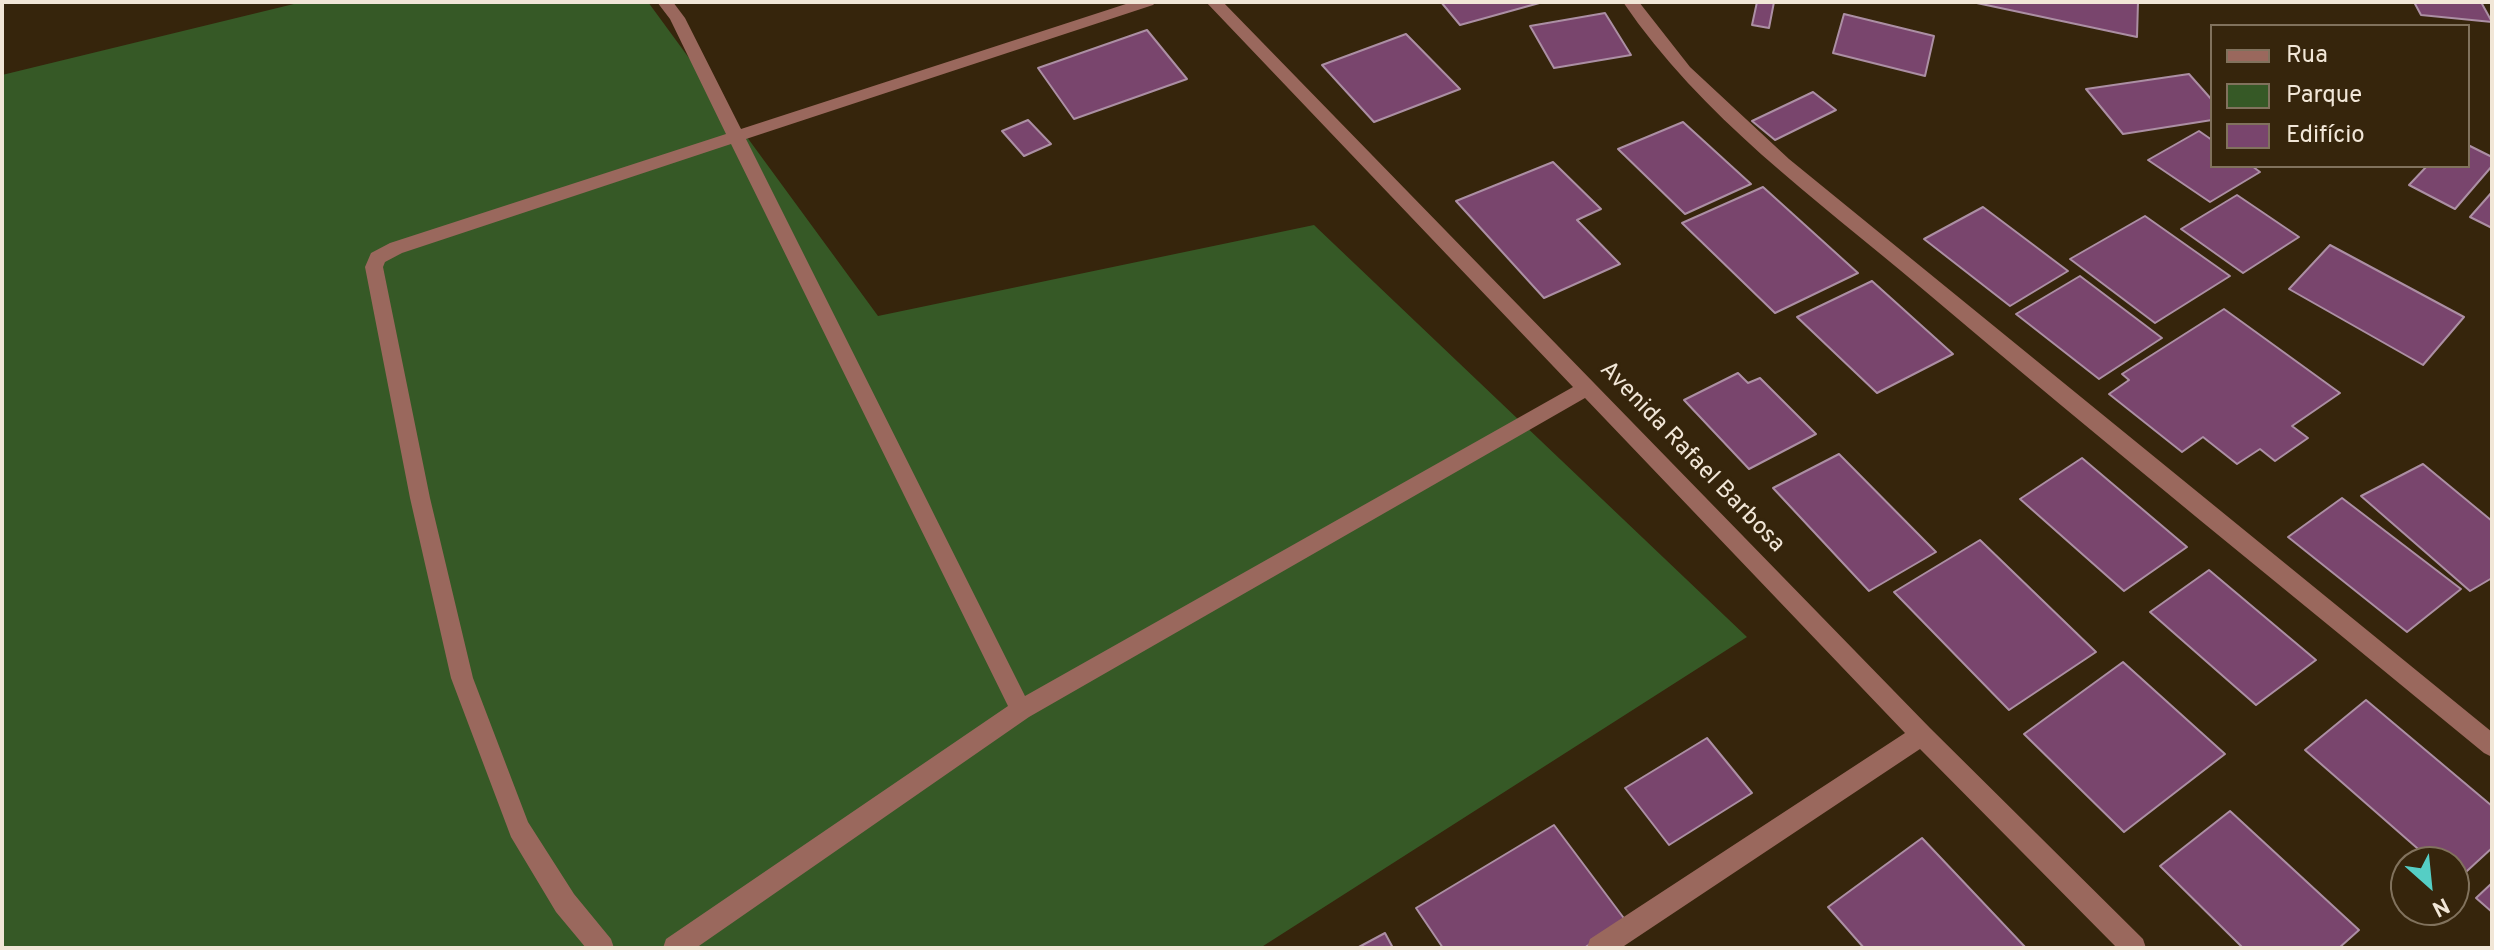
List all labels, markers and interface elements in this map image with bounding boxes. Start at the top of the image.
legend [2210,24,2470,168]
text: Rua [2286,41,2328,71]
text: Parque [2286,81,2362,111]
text: Edifício [2286,121,2365,151]
street label: Avenida Rafael Barbosa [1592,356,1790,560]
north arrow [2390,846,2470,926]
text: N [2427,890,2453,922]

